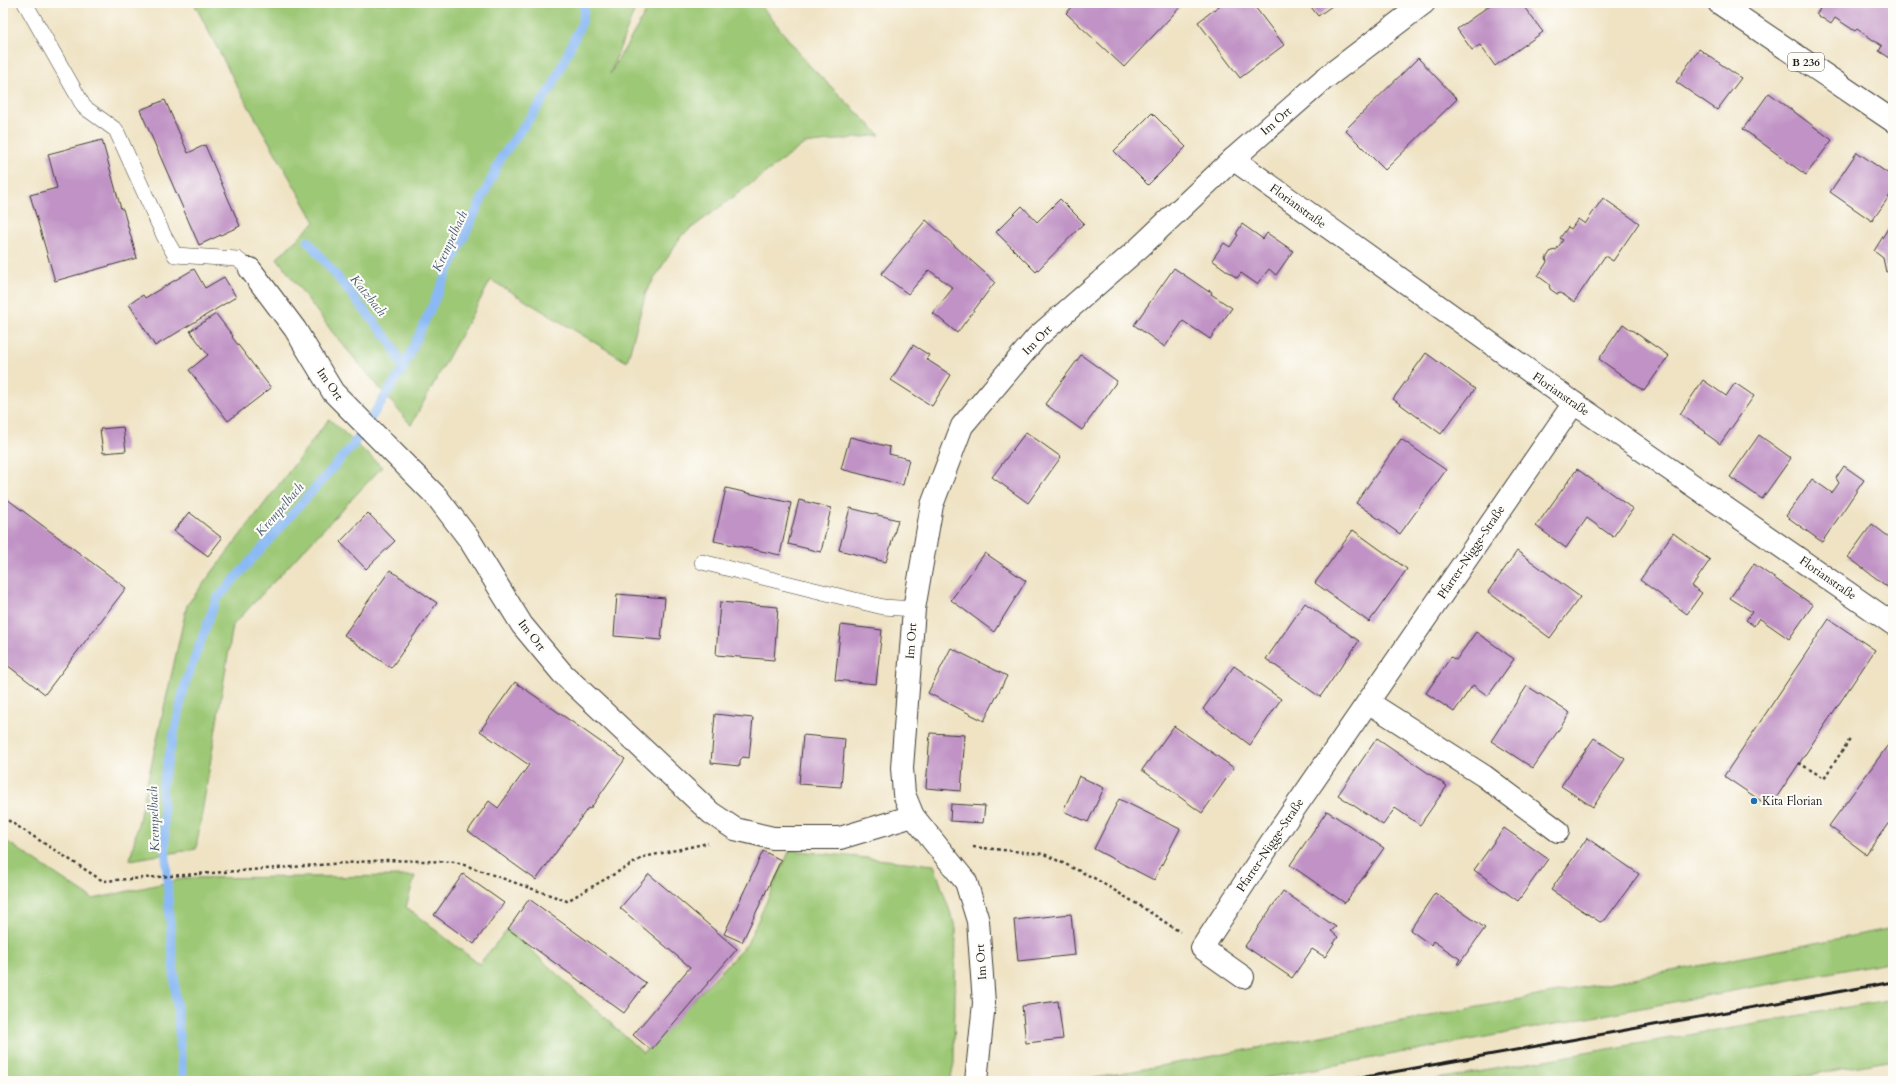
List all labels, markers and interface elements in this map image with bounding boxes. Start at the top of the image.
road number: B 236 [1788,53,1824,71]
street label: Im Ort [1257,103,1295,139]
street label: Florianstraße [1267,180,1329,232]
water label: Krempelbach [428,207,472,275]
water label: Katzbach [346,271,391,321]
street label: Im Ort [1019,321,1055,359]
street label: Im Ort [313,365,347,404]
street label: Florianstraße [1529,368,1593,420]
water label: Krempelbach [251,478,309,540]
street label: Pfarrer-Nigge-Straße [1434,502,1508,602]
street label: Florianstraße [1796,552,1860,604]
street label: Im Ort [515,616,550,654]
street label: Im Ort [902,622,920,660]
water label: Krempelbach [144,785,164,852]
place label: Kita Florian [1762,793,1823,809]
street label: Pfarrer-Nigge-Straße [1233,795,1307,895]
marker: Kita Florian [1749,796,1759,806]
street label: Im Ort [972,943,990,981]

